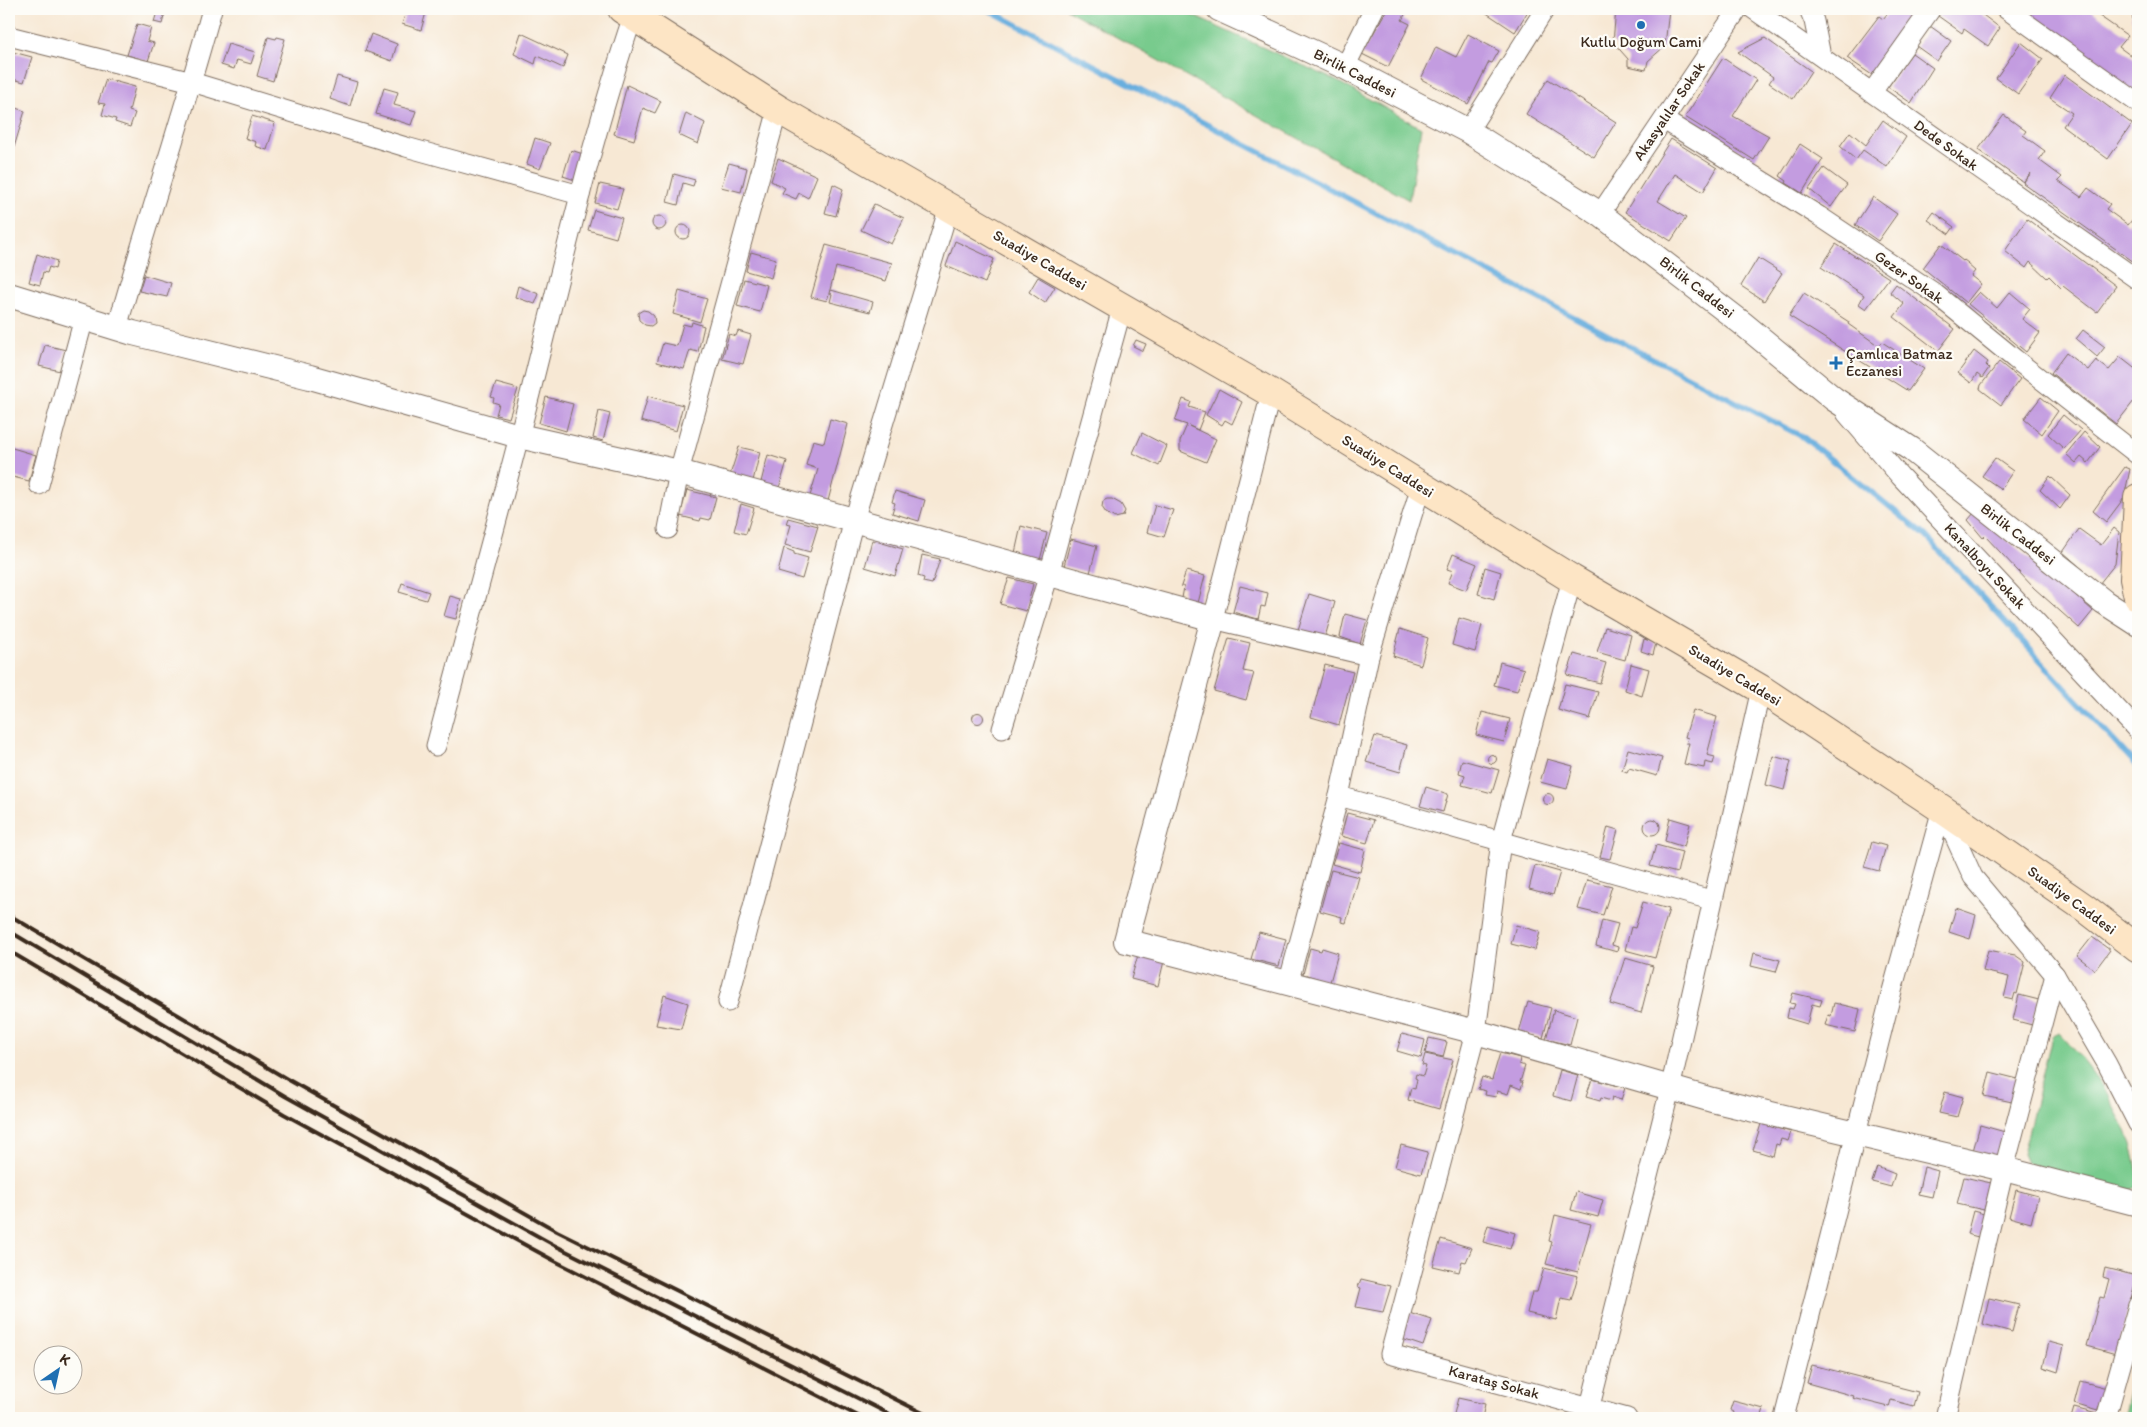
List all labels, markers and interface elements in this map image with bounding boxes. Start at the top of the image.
marker: Kutlu Doğum Cami [1635,19,1647,31]
place label: Kutlu Doğum Cami [1580,33,1702,51]
street label: Birlik Caddesi [1311,45,1399,101]
street label: Akasyalılar Sokak [1629,58,1709,164]
street label: Dede Sokak [1910,116,1982,175]
street label: Suadiye Caddesi [990,226,1090,294]
street label: Gezer Sokak [1871,247,1947,307]
street label: Birlik Caddesi [1656,252,1738,322]
place label: Çamlıca Batmaz Eczanesi [1846,345,1952,380]
marker: Çamlıca Batmaz Eczanesi [1830,357,1842,369]
street label: Suadiye Caddesi [1339,431,1437,501]
street label: Birlik Caddesi [1977,499,2059,569]
street label: Kanalboyu Sokak [1941,519,2030,613]
street label: Suadiye Caddesi [1685,640,1785,710]
street label: Suadiye Caddesi [2024,862,2120,938]
north arrow [32,1344,82,1394]
text: K [57,1350,74,1370]
street label: Karataş Sokak [1447,1361,1542,1403]

